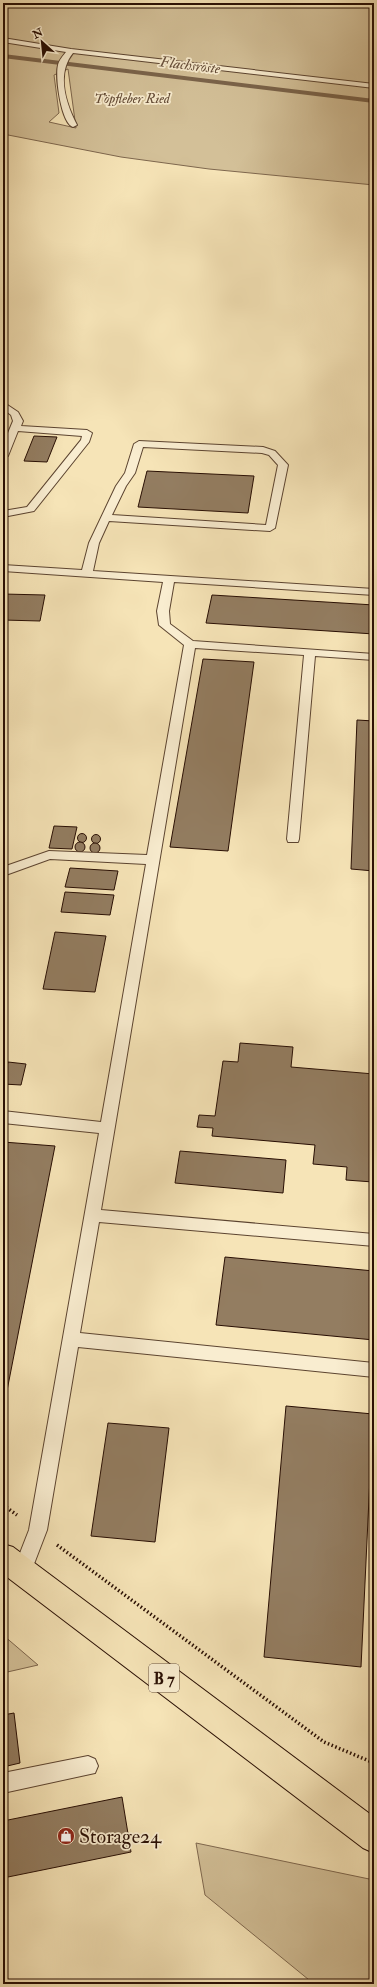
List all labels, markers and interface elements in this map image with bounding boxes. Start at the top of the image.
north arrow [22,22,62,62]
text: N [29,25,46,42]
water label: Flachsröste [158,52,222,79]
park label: Töpfleber Ried [94,90,171,107]
road number: B 7 [149,1664,179,1692]
place label: Storage24 [79,1824,162,1849]
shop icon: Storage24 [56,1826,76,1846]

